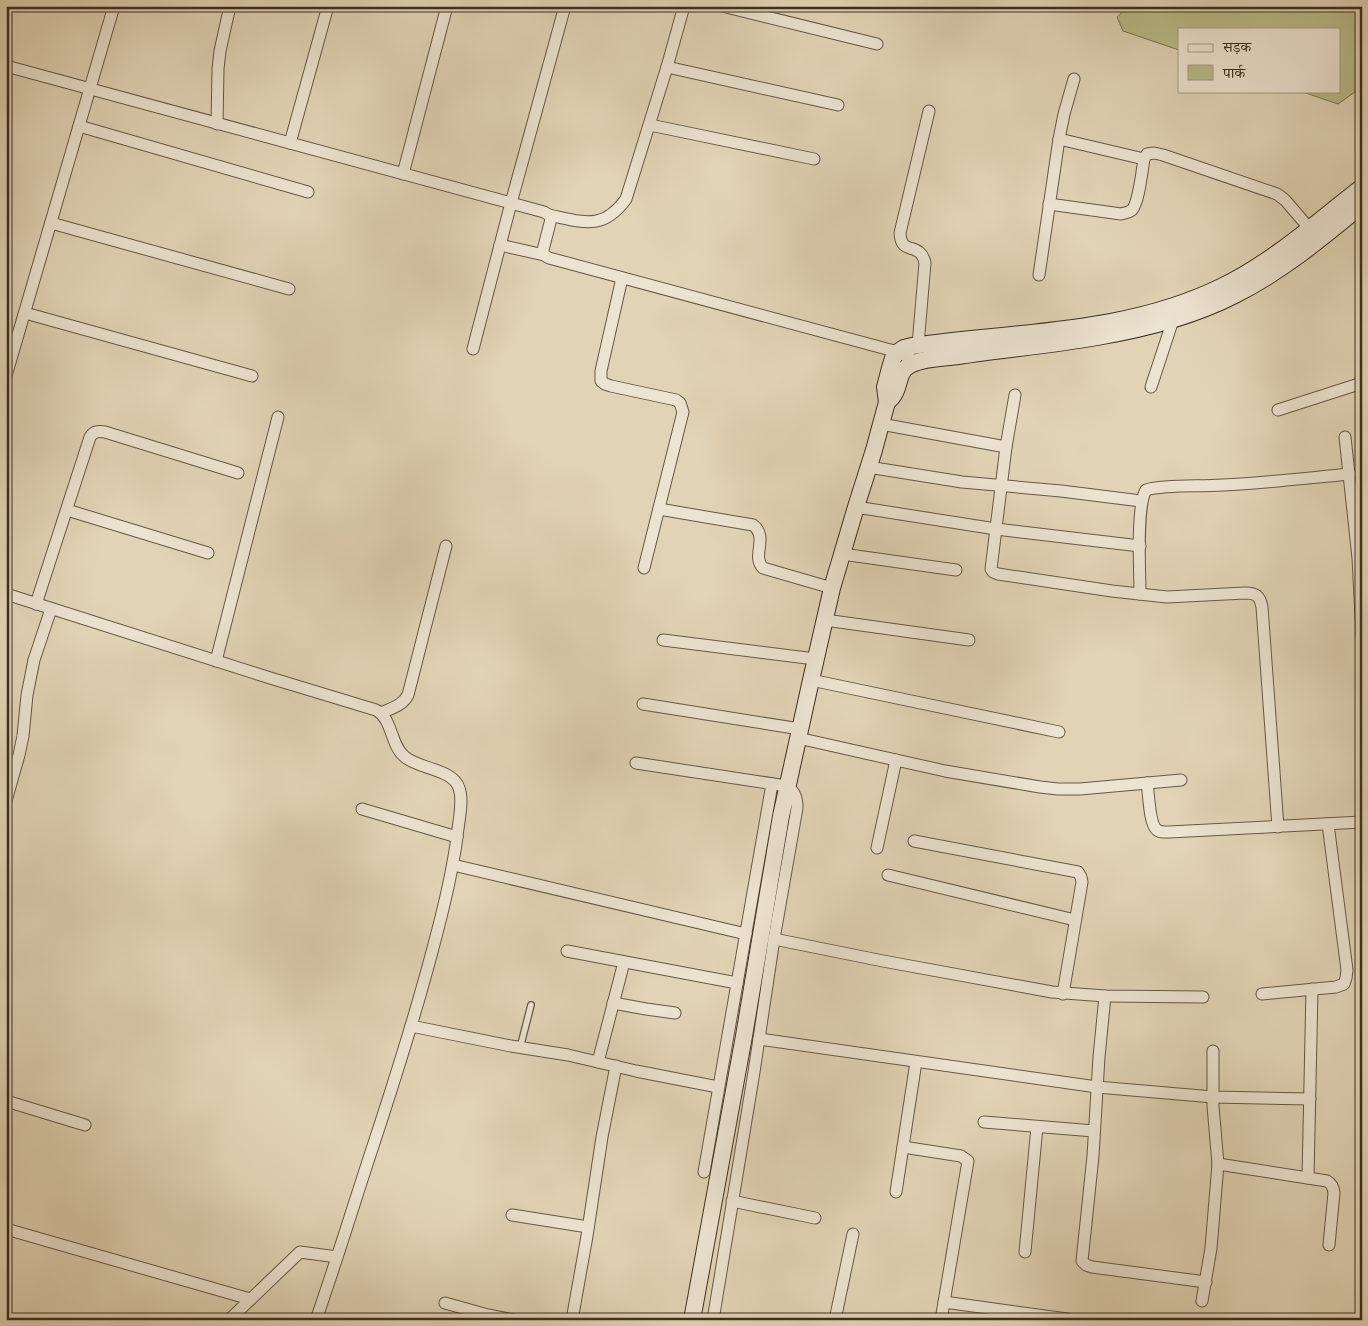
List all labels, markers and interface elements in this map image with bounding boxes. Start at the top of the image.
legend [1178,28,1340,92]
text: सड़क [1222,38,1252,57]
text: पार्क [1222,64,1246,83]

